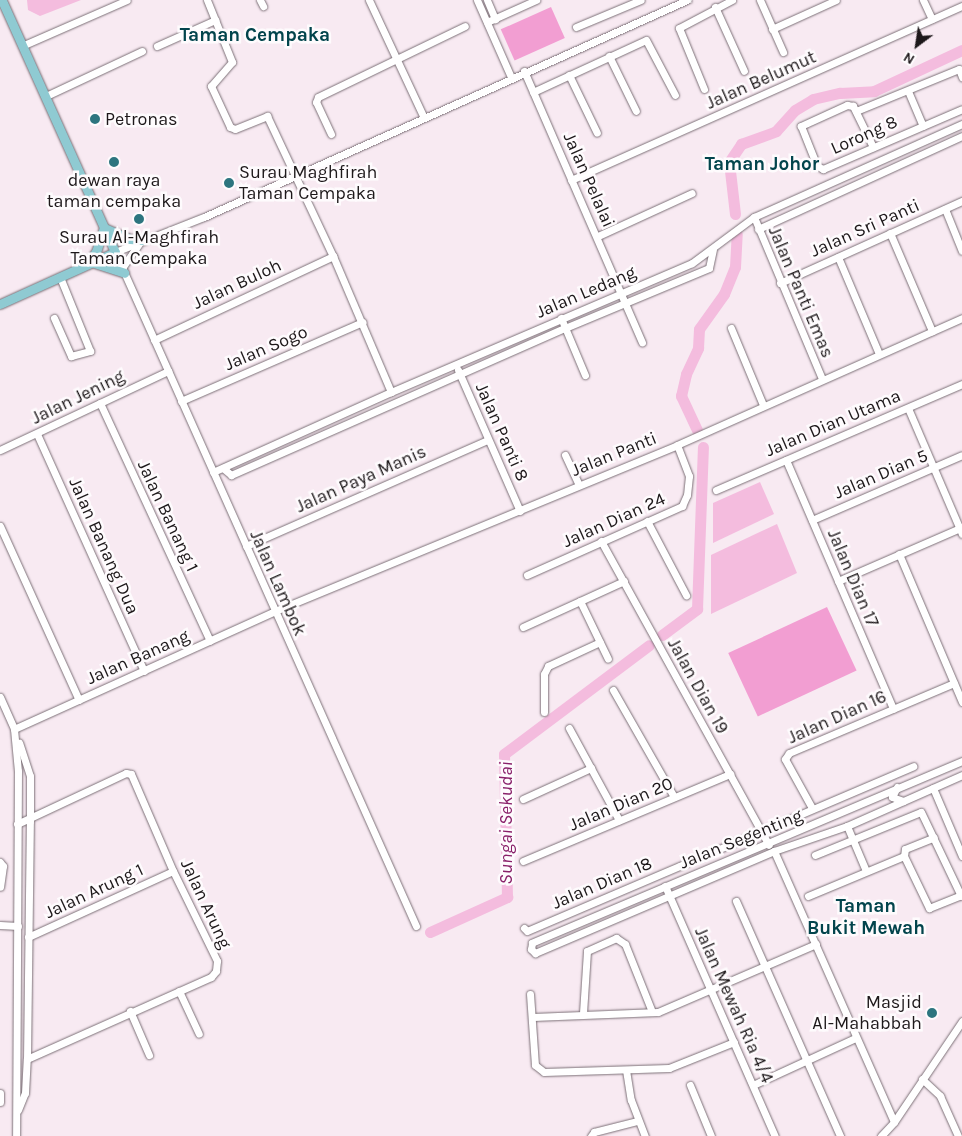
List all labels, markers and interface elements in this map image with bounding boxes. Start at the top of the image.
north arrow [892,20,942,70]
district label: Taman Cempaka [180,25,330,47]
street label: Jalan Belumut [703,46,819,114]
text: N [900,48,918,68]
place label: Petronas [105,108,178,130]
street label: Lorong 8 [827,111,901,159]
marker: Petronas [89,113,101,125]
street label: Jalan Pelalai [558,129,620,231]
district label: Taman Johor [705,154,819,176]
marker: dewan raya taman cempaka [108,156,120,168]
place label: Surau Maghfirah Taman Cempaka [239,162,377,204]
place label: dewan raya taman cempaka [47,170,181,212]
marker: Surau Maghfirah Taman Cempaka [223,177,235,189]
street label: Jalan Sri Panti [807,194,923,262]
marker: Surau Al-Maghfirah Taman Cempaka [133,213,145,225]
street label: Jalan Panti Emas [764,223,838,361]
place label: Surau Al-Maghfirah Taman Cempaka [59,227,219,270]
street label: Jalan Buloh [189,254,285,314]
street label: Jalan Ledang [533,261,639,323]
street label: Jalan Sogo [221,321,311,375]
street label: Jalan Jening [28,365,128,429]
street label: Jalan Panti 8 [471,379,533,485]
street label: Jalan Dian Utama [762,385,904,461]
street label: Jalan Panti [568,427,660,481]
street label: Jalan Paya Manis [292,441,430,517]
street label: Jalan Dian 5 [831,445,931,503]
street label: Jalan Banang 1 [133,457,203,575]
street label: Jalan Banang Dua [64,474,144,618]
street label: Jalan Dian 24 [559,488,669,552]
street label: Jalan Dian 17 [823,526,883,630]
street label: Jalan Lambok [245,527,311,639]
street label: Jalan Banang [83,625,193,689]
street label: Jalan Dian 19 [663,634,733,738]
street label: Jalan Dian 16 [784,686,890,748]
water label: Sungai Sekudai [496,761,518,885]
street label: Jalan Dian 20 [566,772,676,836]
street label: Jalan Segenting [676,804,806,874]
street label: Jalan Dian 18 [549,852,655,914]
street label: Jalan Arung [176,856,236,952]
street label: Jalan Arung 1 [41,859,147,923]
district label: Taman Bukit Mewah [807,896,925,940]
street label: Jalan Mewah Ria 4/4 [690,924,778,1086]
place label: Masjid Al-Mahabbah [812,992,922,1034]
marker: Masjid Al-Mahabbah [926,1007,938,1019]

